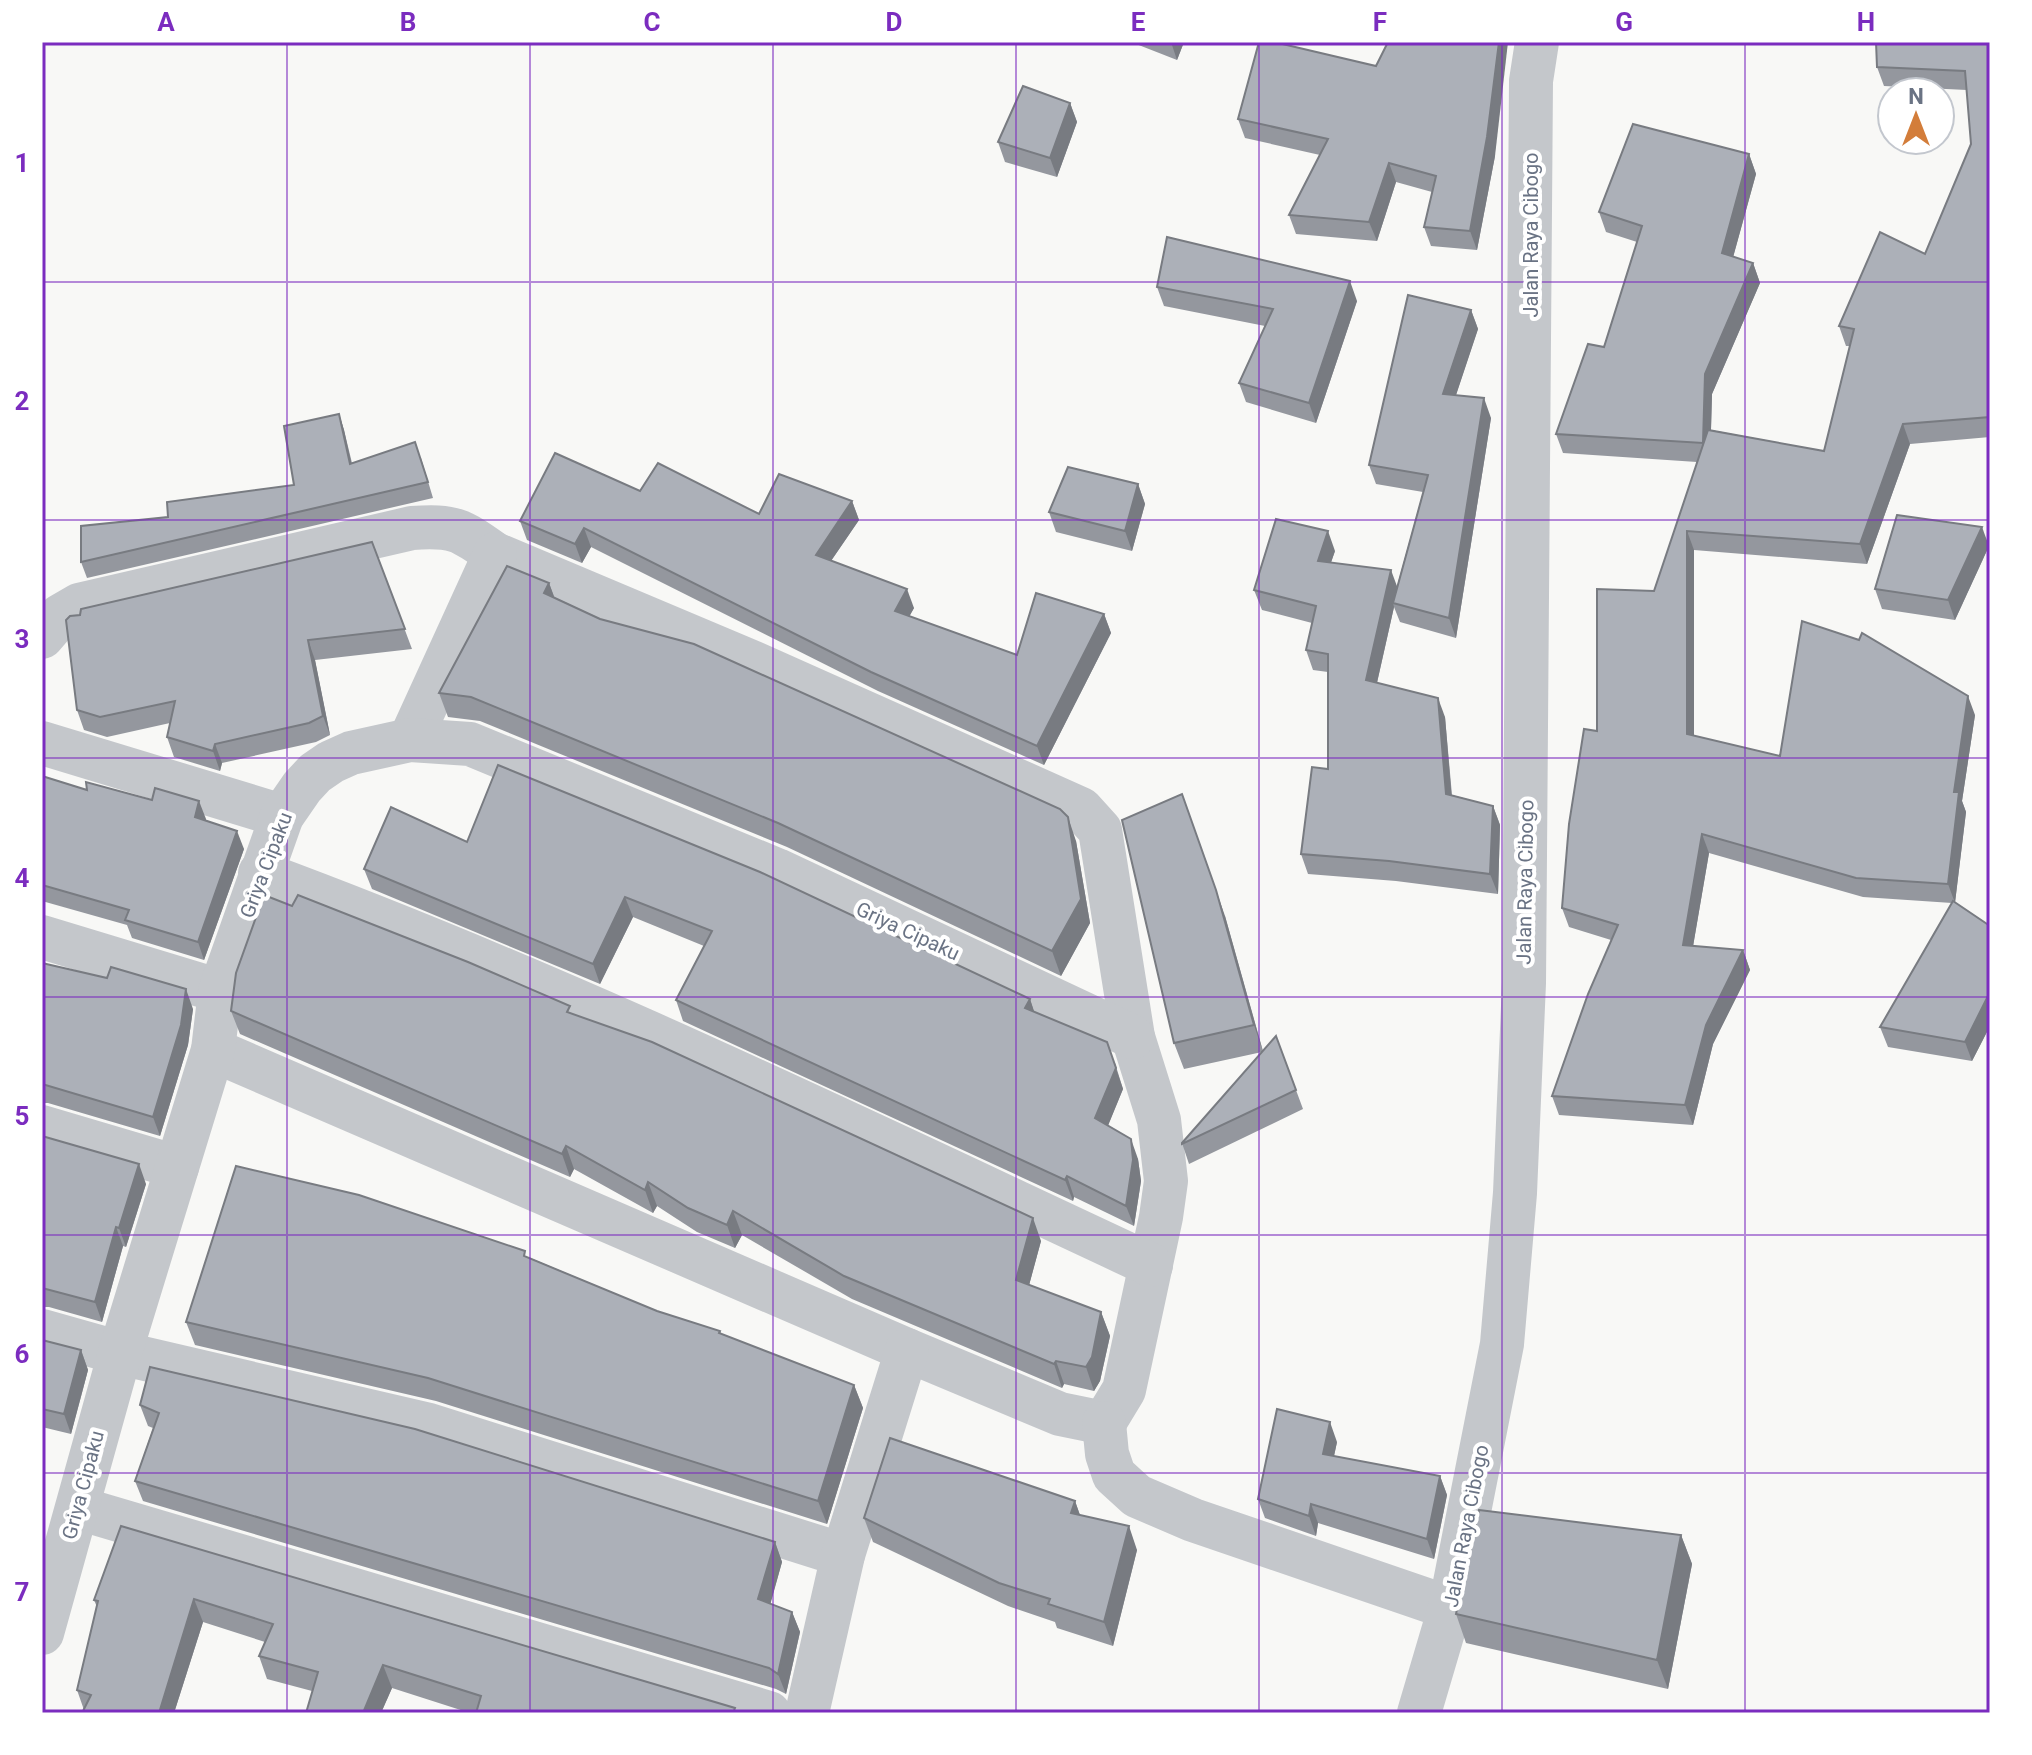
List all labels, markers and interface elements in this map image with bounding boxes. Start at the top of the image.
text: A [157,7,175,37]
text: B [400,7,416,37]
text: C [643,7,661,37]
text: D [886,7,902,37]
text: E [1131,7,1146,37]
text: F [1373,7,1387,37]
text: G [1615,7,1633,37]
text: H [1857,7,1875,37]
north arrow [1876,76,1956,156]
text: N [1908,84,1924,109]
text: 1 [15,148,29,178]
street label: Jalan Raya Cibogo [1519,152,1543,318]
text: 2 [15,386,29,416]
text: 3 [15,624,29,654]
street label: Jalan Raya Cibogo [1512,799,1538,965]
street label: Griya Cipaku [235,809,297,921]
text: 4 [15,863,30,893]
street label: Griya Cipaku [852,897,964,965]
text: 5 [15,1101,29,1131]
text: 6 [15,1339,30,1369]
street label: Griya Cipaku [57,1428,109,1542]
street label: Jalan Raya Cibogo [1438,1443,1494,1609]
text: 7 [15,1577,29,1607]

